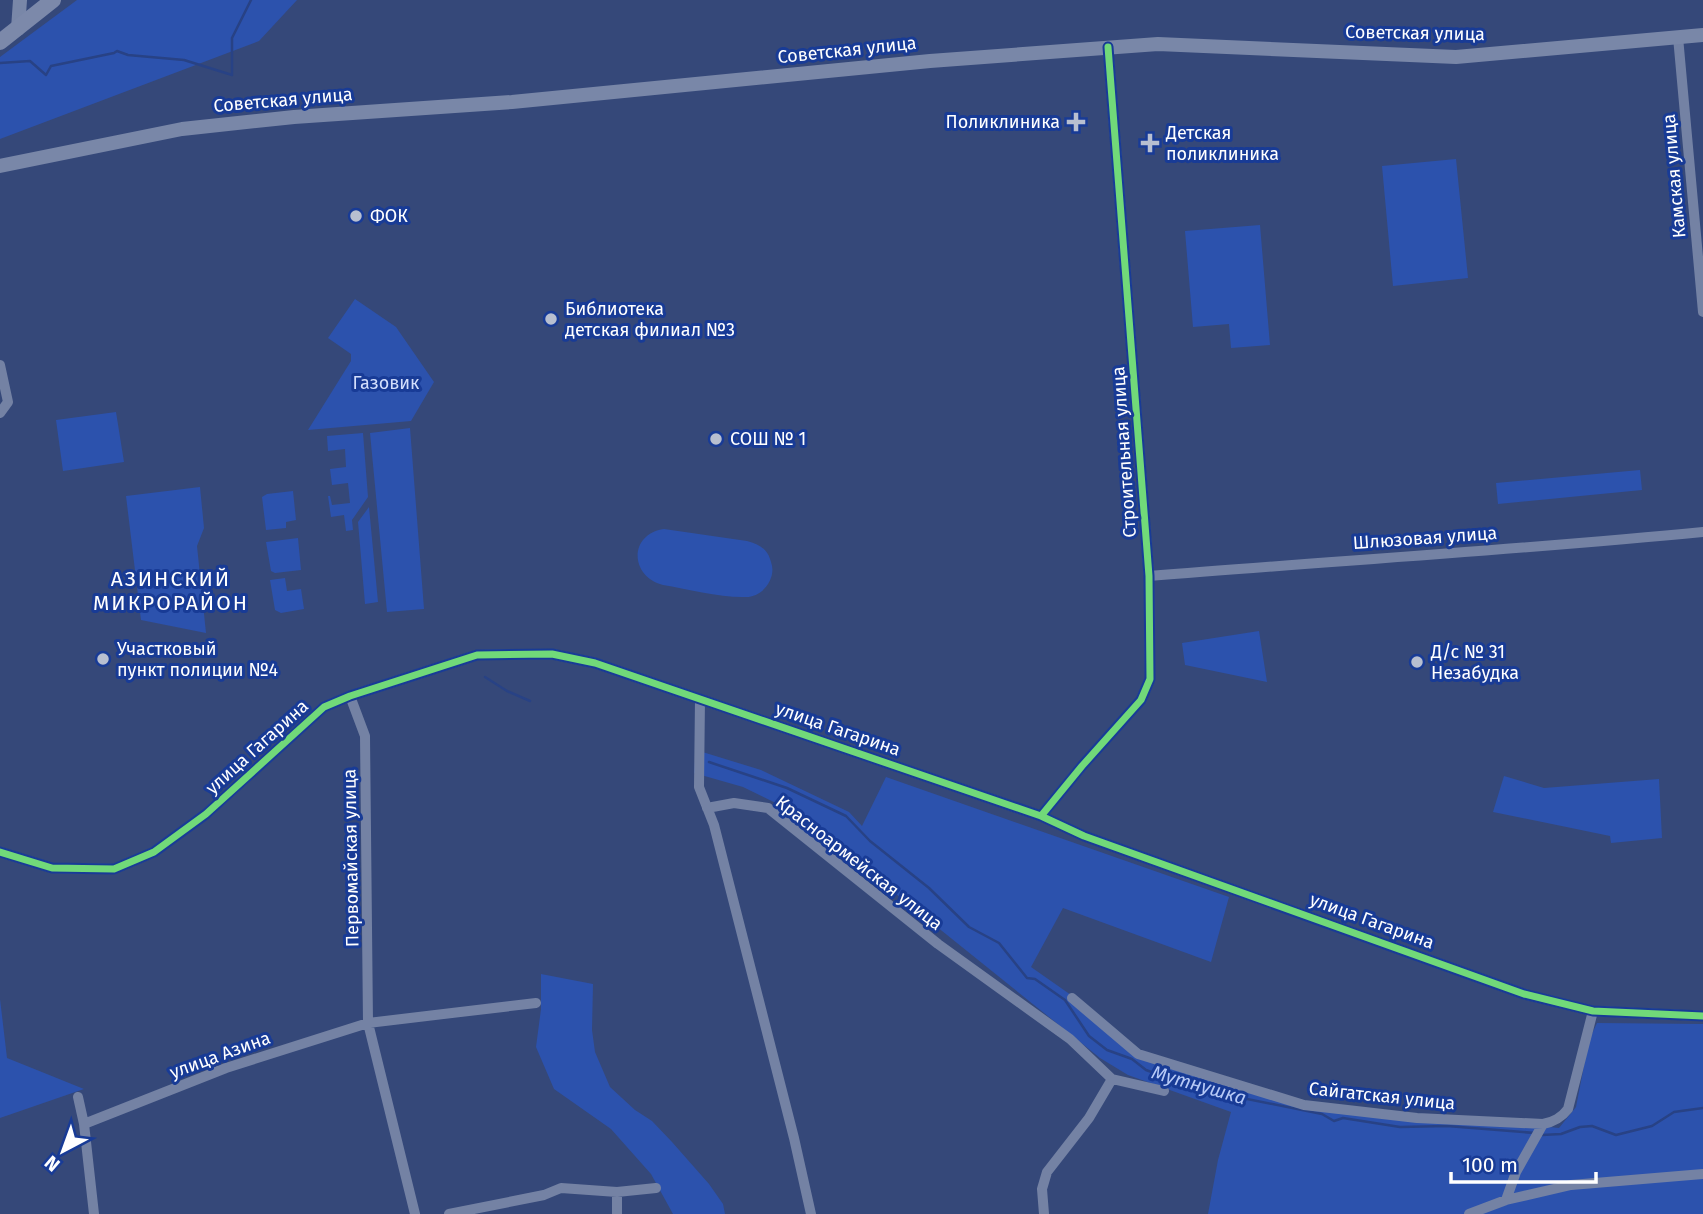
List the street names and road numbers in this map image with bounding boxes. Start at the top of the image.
street label: Советская улица [1345,21,1485,45]
street label: Советская улица [776,32,918,68]
street label: Советская улица [212,83,354,117]
street label: Камская улица [1658,113,1690,239]
street label: Строительная улица [1107,366,1141,538]
street label: Шлюзовая улица [1352,522,1498,554]
street label: улица Гагарина [201,695,313,799]
street label: улица Гагарина [773,697,903,761]
street label: Первомайская улица [338,769,364,947]
street label: Красноармейская улица [771,791,947,935]
street label: улица Гагарина [1307,888,1437,954]
street label: улица Азина [167,1027,273,1083]
street label: Сайгатская улица [1308,1077,1456,1115]

